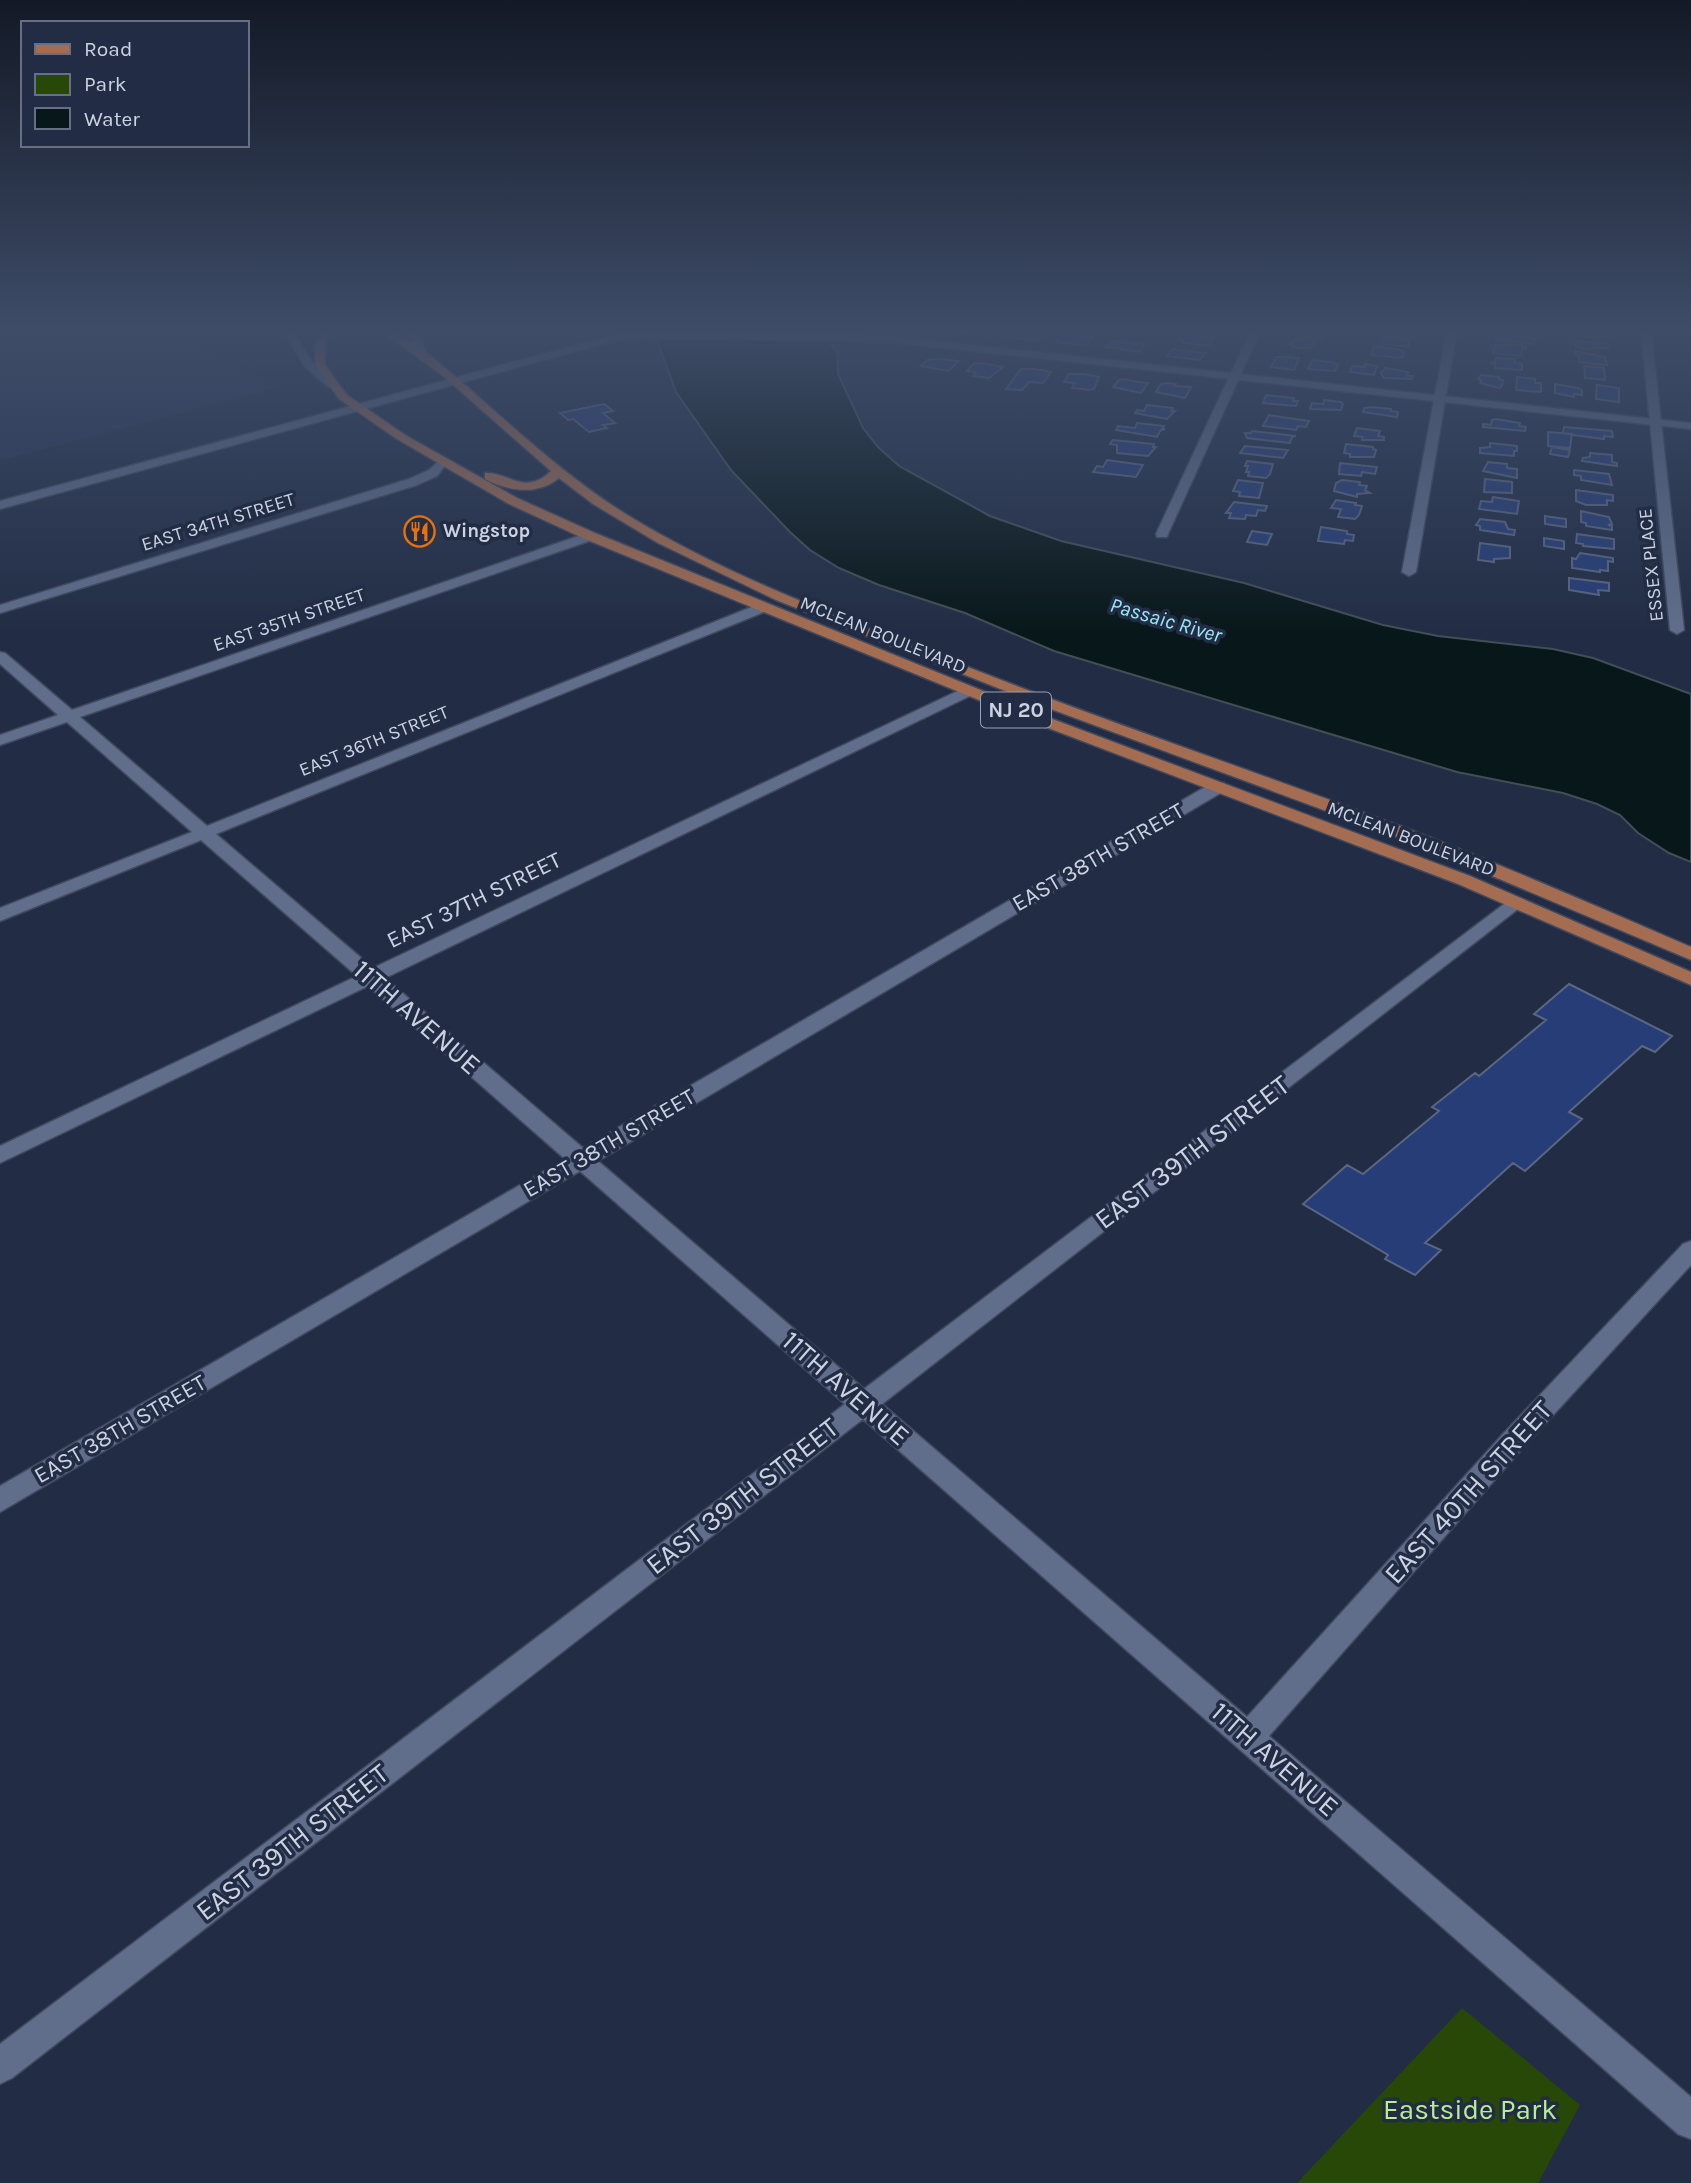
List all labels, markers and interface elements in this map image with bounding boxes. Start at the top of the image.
legend [21,21,248,147]
text: Road [84,37,132,61]
text: Park [84,72,127,96]
text: Water [84,107,140,131]
street label: EAST 34TH STREET [139,488,298,556]
street label: ESSEX PLACE [1634,507,1668,623]
restaurant icon: Wingstop [403,514,437,548]
place label: Wingstop [443,520,530,542]
street label: EAST 35TH STREET [210,584,368,656]
street label: MCLEAN BOULEVARD [797,592,969,678]
water label: Passaic River [1107,593,1225,648]
road number: NJ 20 [981,692,1051,728]
street label: EAST 36TH STREET [296,701,452,781]
street label: EAST 38TH STREET [1007,797,1189,917]
street label: MCLEAN BOULEVARD [1324,797,1498,881]
street label: EAST 37TH STREET [382,846,566,954]
street label: 11TH AVENUE [347,953,487,1081]
street label: EAST 39TH STREET [1088,1068,1296,1236]
street label: EAST 38TH STREET [518,1083,700,1203]
street label: 11TH AVENUE [776,1324,916,1452]
street label: EAST 38TH STREET [29,1369,211,1489]
street label: EAST 40TH STREET [1377,1394,1559,1590]
street label: EAST 39TH STREET [639,1411,845,1581]
street label: 11TH AVENUE [1205,1695,1345,1823]
street label: EAST 39TH STREET [189,1757,395,1927]
park label: Eastside Park [1383,2093,1557,2126]

